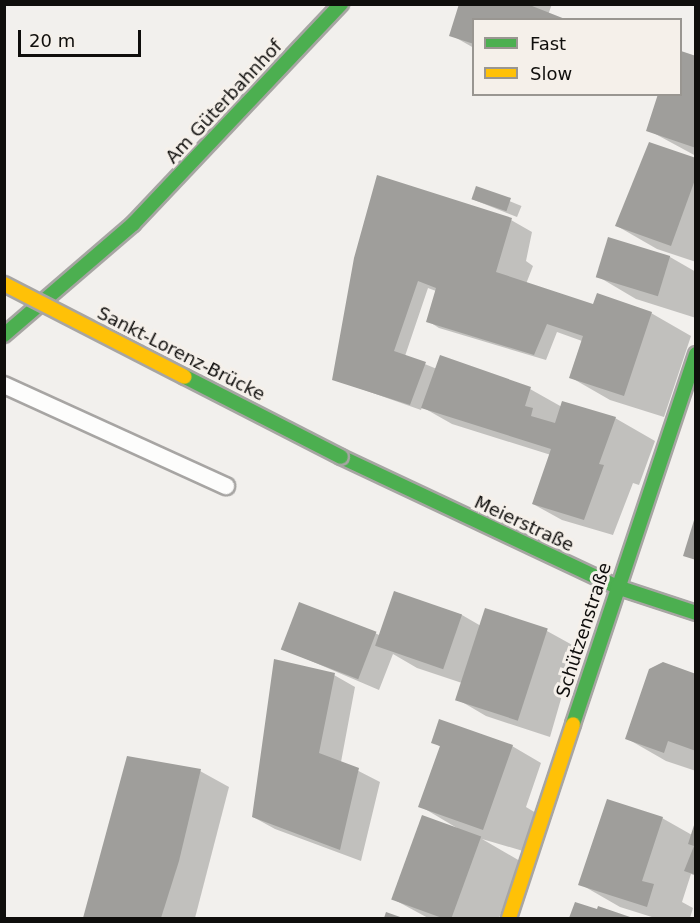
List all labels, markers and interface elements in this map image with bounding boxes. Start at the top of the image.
scale bar [21,18,144,56]
legend [472,18,682,96]
text: 20 m [29,30,75,51]
text: Fast [530,33,566,54]
street label: Am Güterbahnhof [161,36,287,168]
text: Slow [530,63,572,84]
street label: Sankt-Lorenz-Brücke [94,302,268,406]
street label: Meierstraße [471,492,577,556]
street label: Schützenstraße [552,560,616,700]

